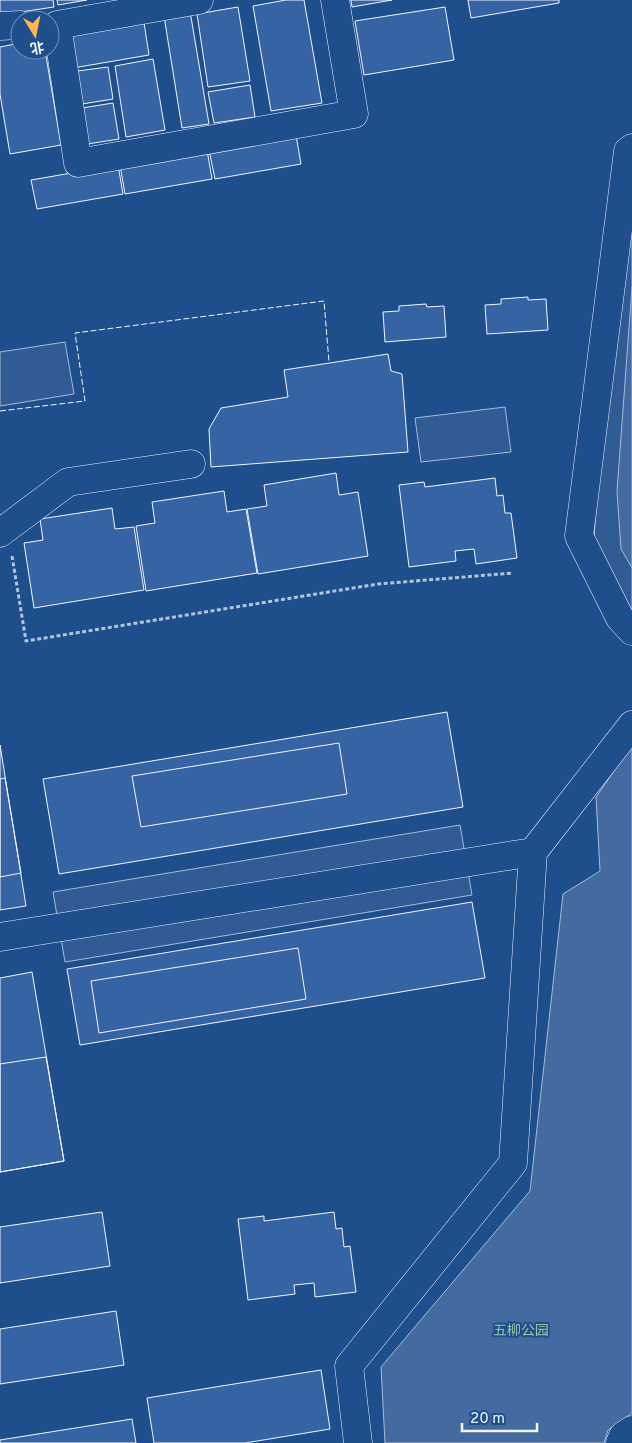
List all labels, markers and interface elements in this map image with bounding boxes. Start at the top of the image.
north arrow [10,10,60,60]
text: 北 [29,37,45,56]
park label: 五柳公园 [493,1323,549,1340]
scale bar [462,1400,537,1432]
text: 20 m [470,1410,505,1429]

